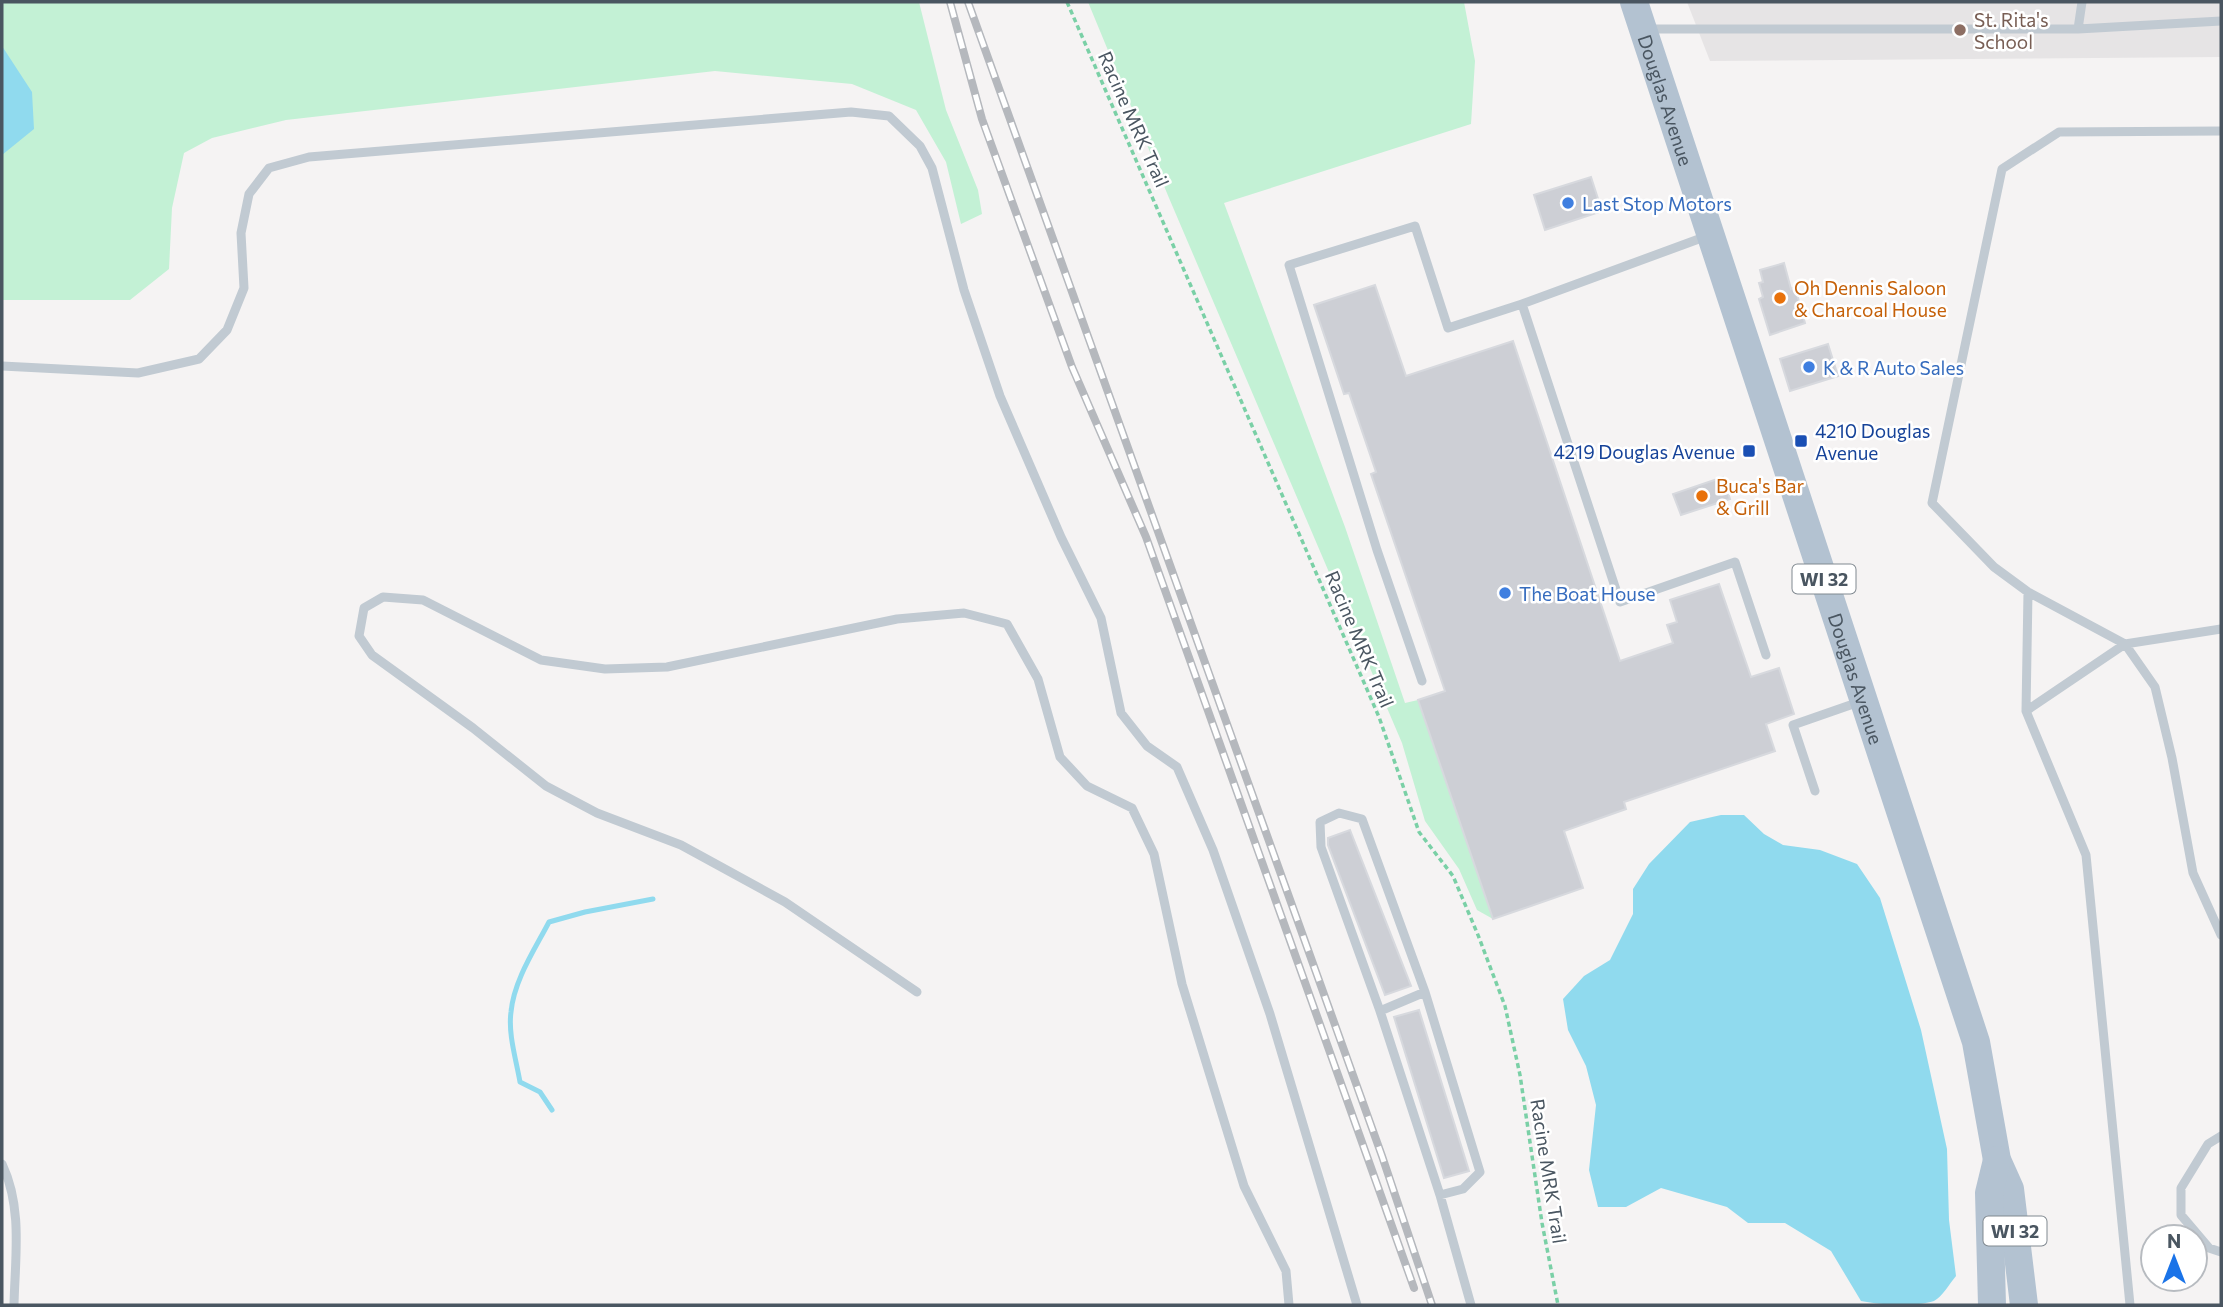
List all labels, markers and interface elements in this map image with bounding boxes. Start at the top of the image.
place label: St. Rita's School [1974,8,2049,53]
marker: St. Rita's School [1952,22,1968,38]
street label: Douglas Avenue [1634,31,1698,168]
street label: Racine MRK Trail [1094,47,1174,191]
place label: Last Stop Motors [1582,192,1732,215]
marker: Last Stop Motors [1560,195,1576,211]
place label: Oh Dennis Saloon & Charcoal House [1794,276,1947,321]
marker: Oh Dennis Saloon & Charcoal House [1772,290,1788,306]
place label: K & R Auto Sales [1823,356,1964,379]
marker: K & R Auto Sales [1801,359,1817,375]
place label: 4210 Douglas Avenue [1815,419,1930,464]
marker: 4210 Douglas Avenue [1793,433,1809,449]
place label: 4219 Douglas Avenue [1553,440,1735,463]
marker: 4219 Douglas Avenue [1741,443,1757,459]
place label: Buca's Bar & Grill [1716,474,1805,519]
marker: Buca's Bar & Grill [1694,488,1710,504]
road number: WI 32 [1792,564,1856,594]
street label: Racine MRK Trail [1321,567,1399,711]
place label: The Boat House [1519,582,1656,605]
marker: The Boat House [1497,585,1513,601]
street label: Douglas Avenue [1824,610,1889,747]
street label: Racine MRK Trail [1526,1097,1572,1245]
road number: WI 32 [1983,1216,2046,1246]
north arrow [2139,1223,2209,1293]
text: N [2167,1229,2181,1252]

